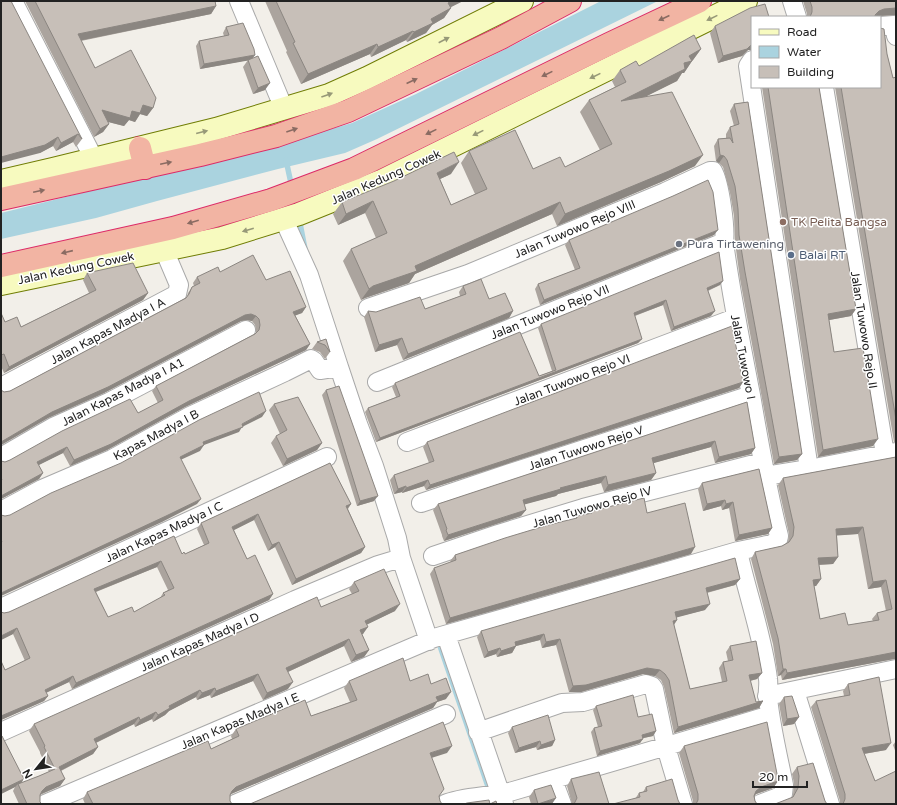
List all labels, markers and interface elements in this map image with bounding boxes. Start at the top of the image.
one-way arrow [659,15,670,21]
one-way arrow [706,15,717,21]
legend [751,16,881,88]
text: Road [787,25,817,39]
one-way arrow [439,37,450,43]
text: Water [787,45,822,59]
text: Building [787,65,834,79]
one-way arrow [542,71,553,78]
one-way arrow [589,73,601,79]
one-way arrow [406,78,417,84]
one-way arrow [321,92,333,98]
one-way arrow [286,127,298,133]
one-way arrow [196,129,208,135]
one-way arrow [425,129,437,135]
one-way arrow [473,130,484,136]
street label: Jalan Kedung Cowek [329,146,443,207]
one-way arrow [160,159,172,165]
one-way arrow [33,187,45,193]
street label: Jalan Tuwowo Rejo VIII [512,197,638,261]
place label: TK Pelita Bangsa [791,215,887,229]
marker: TK Pelita Bangsa [778,217,788,227]
one-way arrow [187,219,199,225]
one-way arrow [242,227,254,233]
place label: Pura Tirtawening [687,237,784,251]
marker: Pura Tirtawening [674,239,684,249]
place label: Balai RT [799,248,846,262]
street label: Jalan Kedung Cowek [17,249,136,287]
one-way arrow [60,249,73,255]
marker: Balai RT [786,250,796,260]
street label: Jalan Tuwowo Rejo II [848,270,880,390]
street label: Jalan Tuwowo Rejo VII [489,282,611,342]
street label: Jalan Kapas Madya I A [48,295,168,367]
street label: Jalan Tuwowo I [728,313,758,401]
street label: Jalan Tuwowo Rejo VI [512,351,632,409]
street label: Jalan Kapas Madya I A1 [59,355,187,429]
street label: Kapas Madya I B [111,407,201,463]
street label: Jalan Tuwowo Rejo V [527,423,646,473]
street label: Jalan Tuwowo Rejo IV [531,483,654,531]
street label: Jalan Kapas Madya I C [103,499,225,565]
street label: Jalan Kapas Madya I D [139,610,261,674]
street label: Jalan Kapas Madya I E [179,690,301,752]
north arrow [16,749,56,789]
scale bar [753,763,807,789]
text: N [20,767,36,781]
text: 20 m [759,770,788,784]

